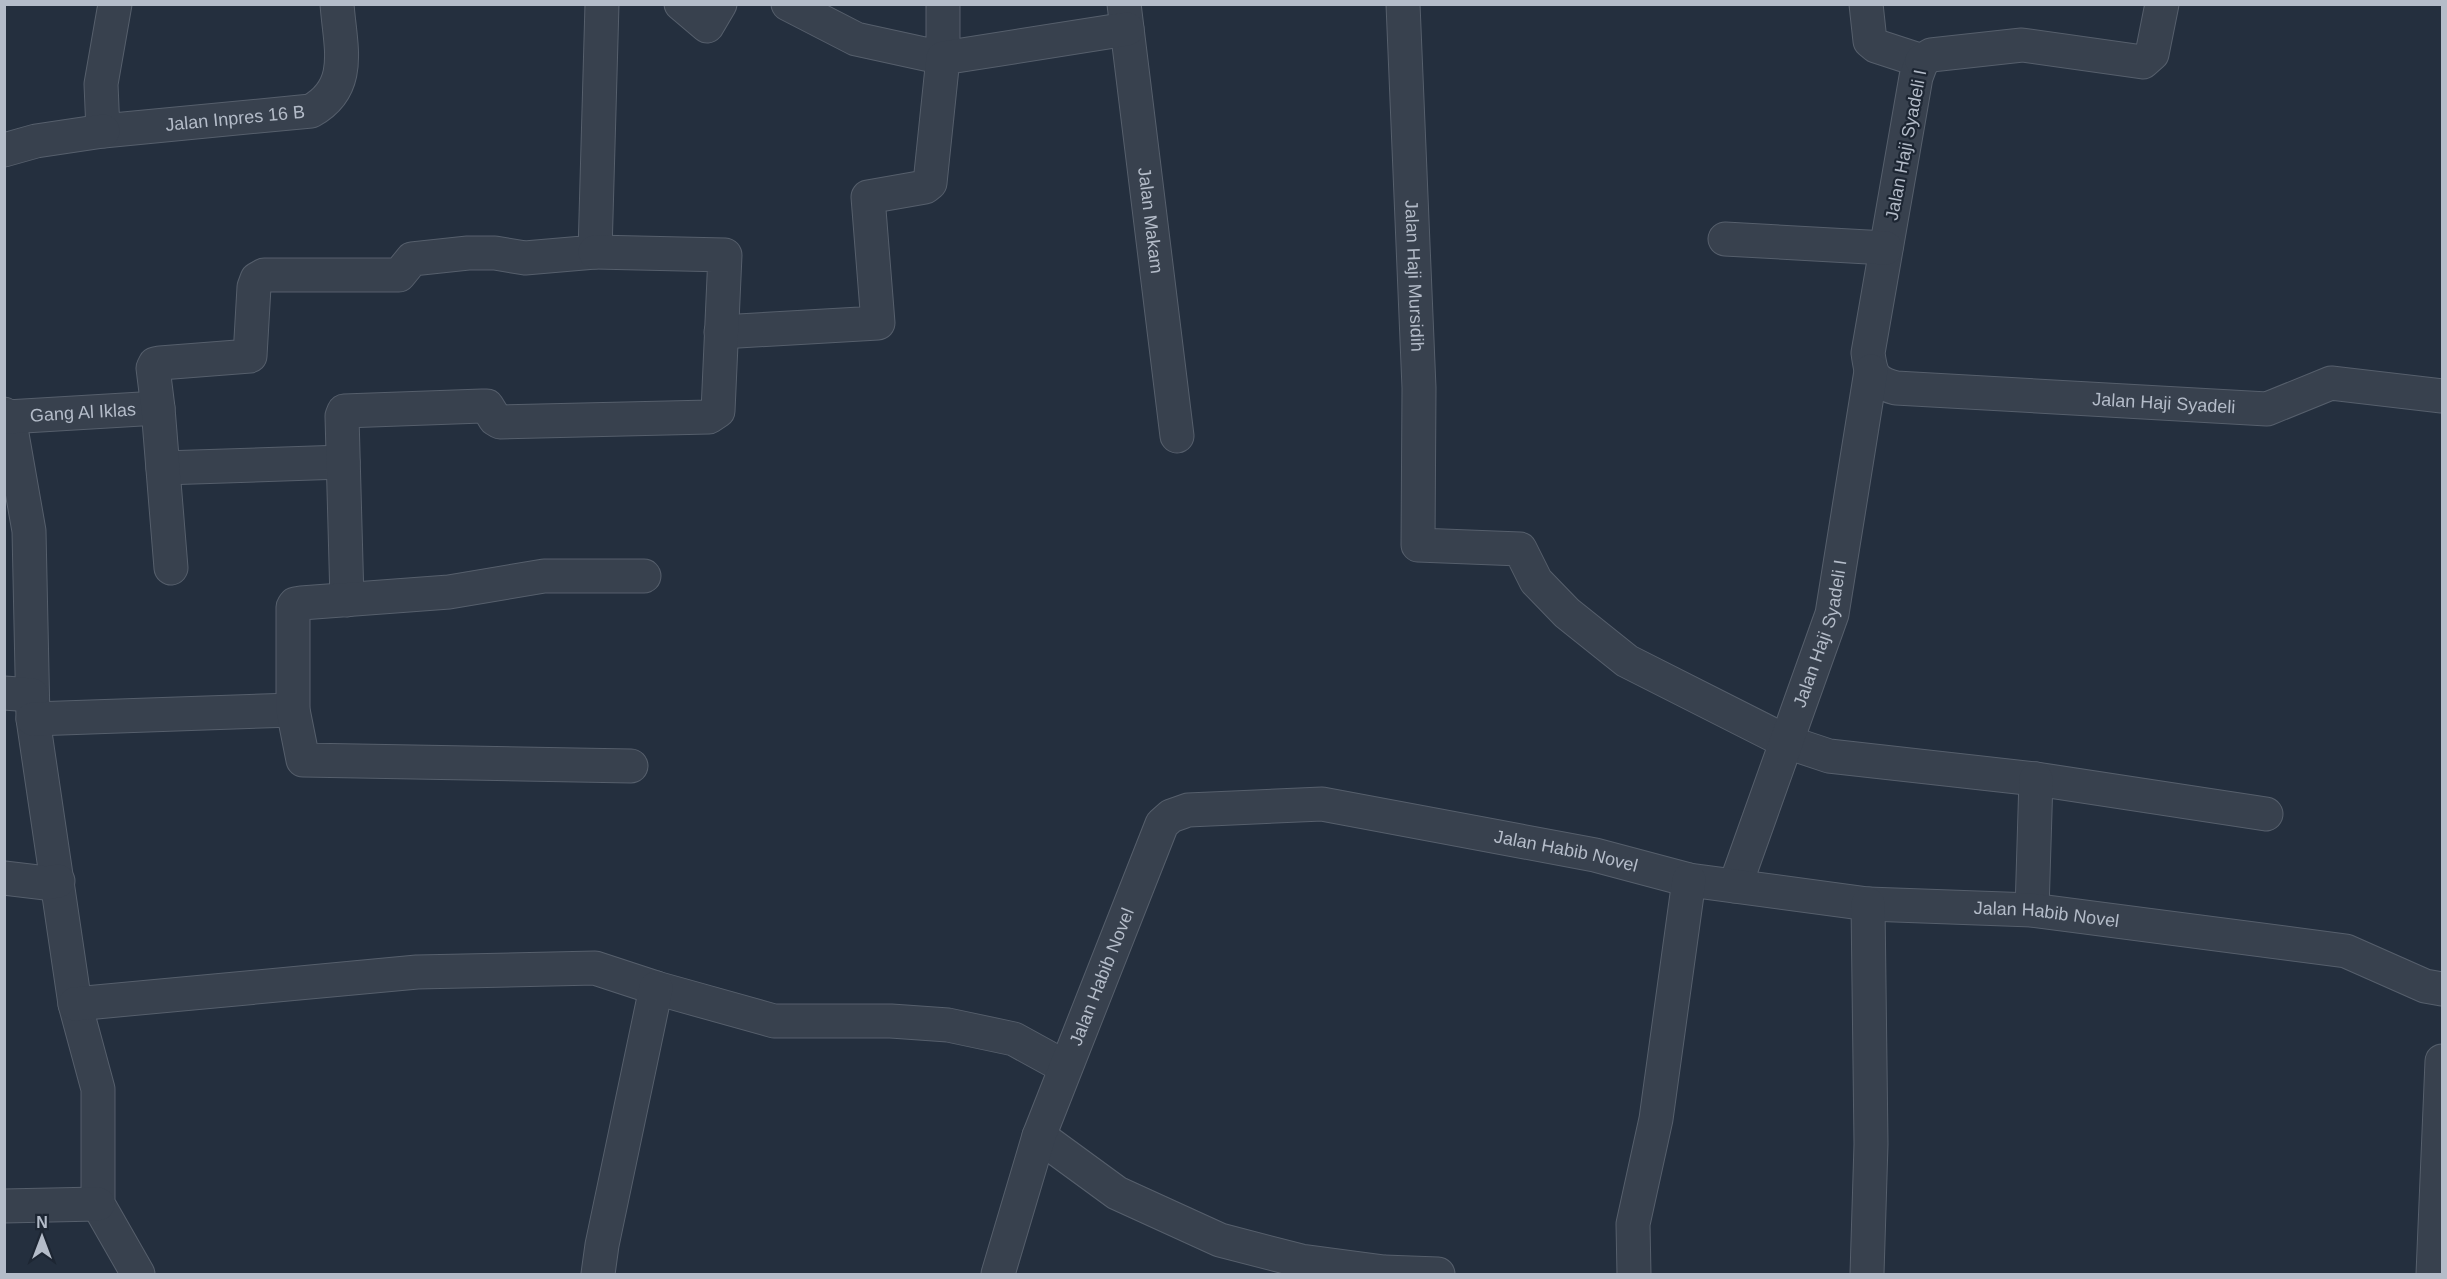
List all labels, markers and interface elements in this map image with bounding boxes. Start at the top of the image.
street label: Jalan Haji Syadeli I [1882,68,1930,222]
street label: Jalan Inpres 16 B [164,102,306,135]
street label: Jalan Makam [1134,166,1167,275]
street label: Jalan Haji Mursidih [1401,199,1427,352]
street label: Jalan Haji Syadeli [2092,389,2236,417]
street label: Gang Al Iklas [29,399,136,426]
street label: Jalan Haji Syadeli I [1790,558,1851,710]
street label: Jalan Habib Novel [1493,826,1640,876]
street label: Jalan Habib Novel [1973,898,2120,931]
street label: Jalan Habib Novel [1066,905,1138,1049]
north arrow [12,1207,72,1267]
text: N [36,1214,48,1231]

